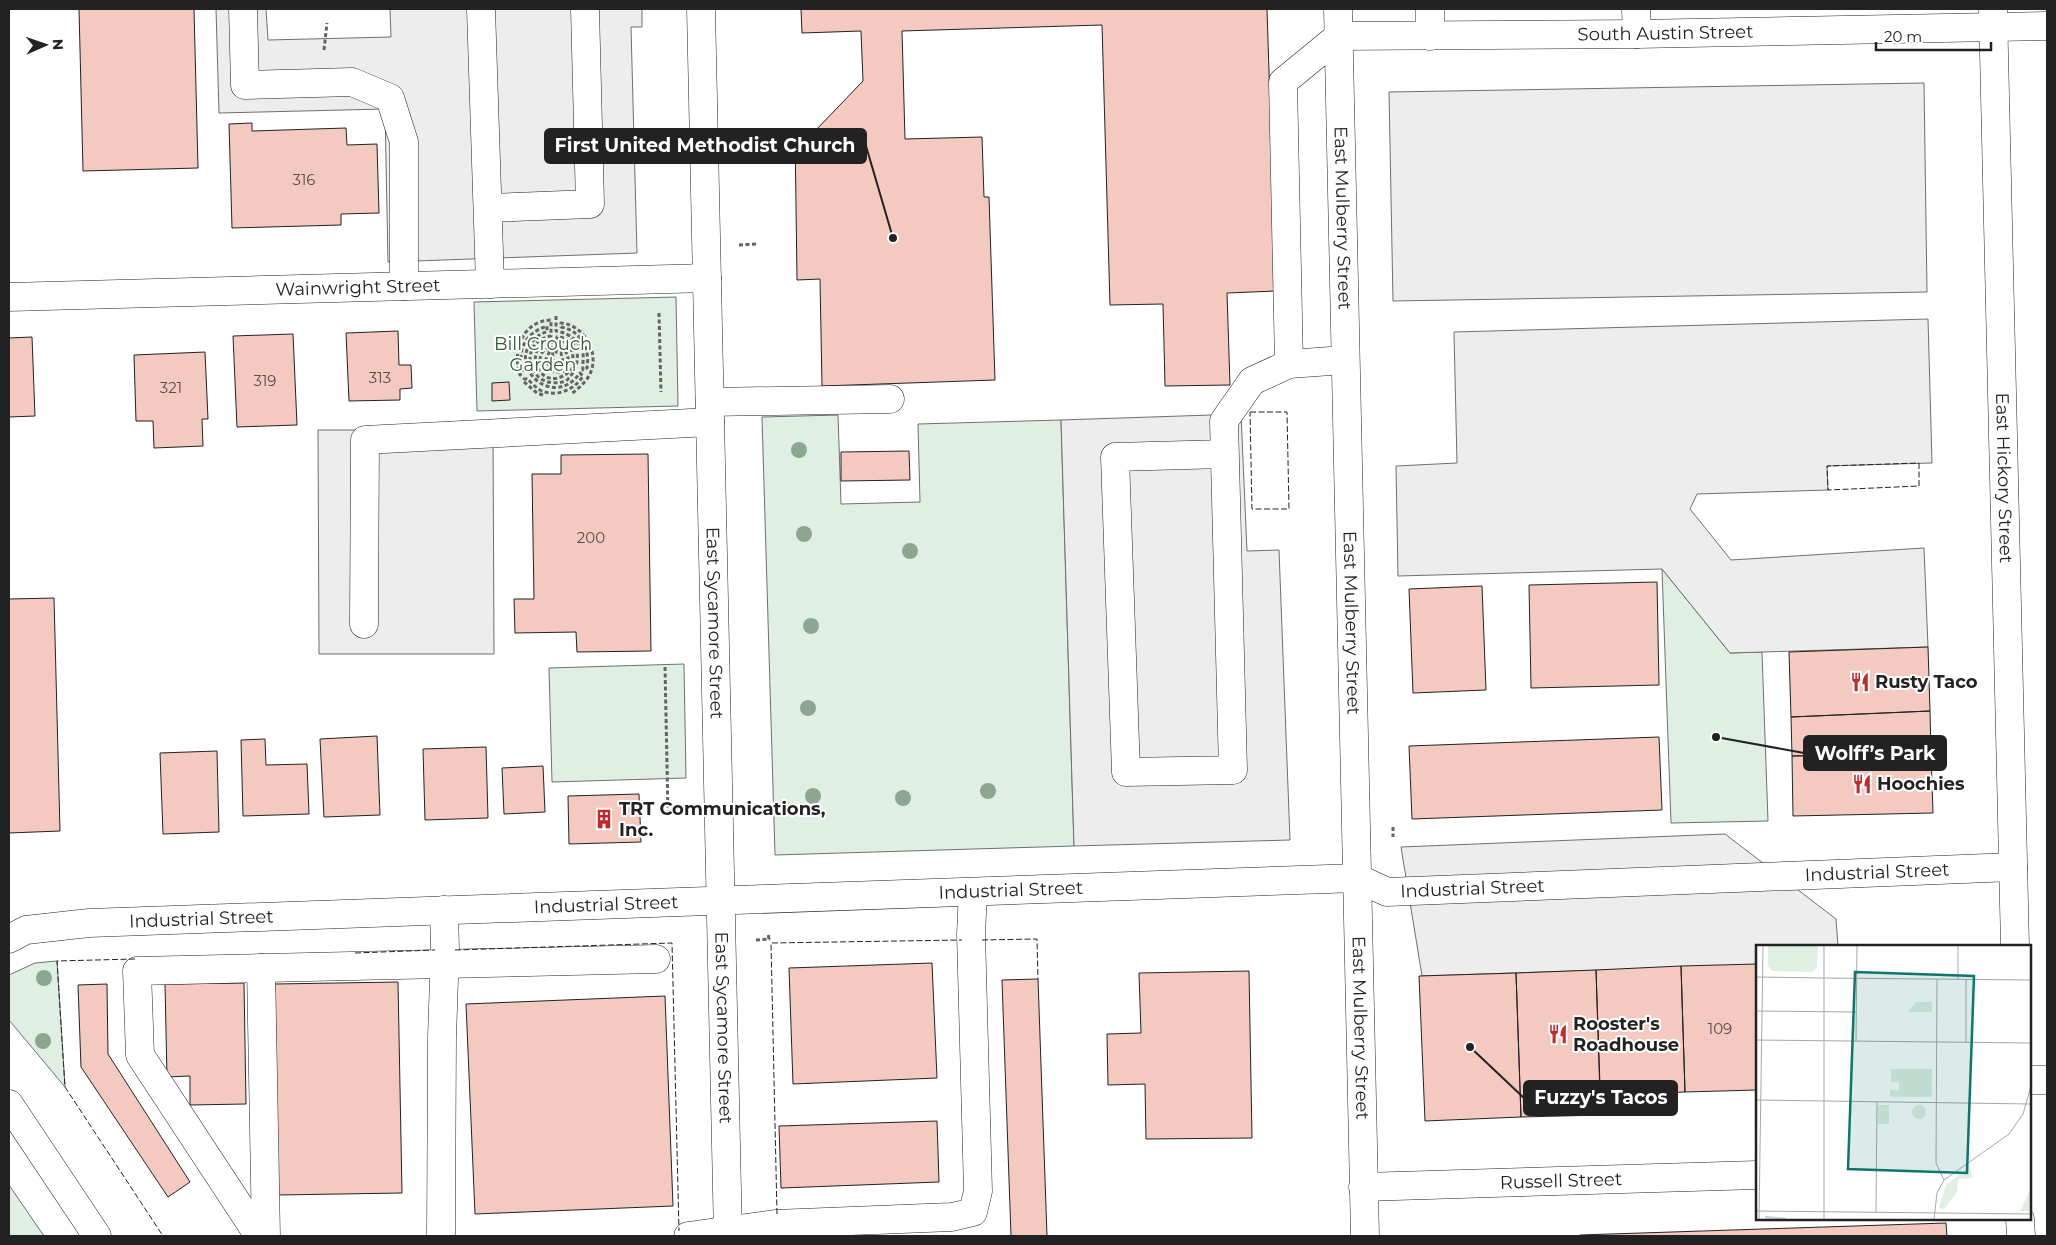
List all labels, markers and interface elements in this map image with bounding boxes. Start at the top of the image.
north arrow [20,20,70,70]
scale bar [1876,20,1991,52]
street label: South Austin Street [1577,21,1754,45]
text: 20 m [1884,27,1922,46]
text: N [49,39,67,51]
street label: East Mulberry Street [1330,126,1356,310]
callout: First United Methodist Church [545,129,866,163]
text: First United Methodist Church [555,134,855,157]
house number: 316 [292,170,316,189]
street label: Wainwright Street [275,274,441,301]
park label: Bill Crouch Garden [494,333,592,376]
house number: 313 [369,368,391,387]
house number: 319 [253,371,277,390]
house number: 321 [160,378,182,397]
street label: East Hickory Street [1991,392,2017,563]
street label: East Sycamore Street [701,527,728,719]
house number: 200 [577,528,605,547]
street label: East Mulberry Street [1338,531,1365,715]
restaurant icon: Rusty Taco [1849,671,1871,693]
place label: Rusty Taco [1875,671,1978,693]
callout: Wolff’s Park [1804,736,1946,770]
text: Wolff’s Park [1814,742,1936,765]
restaurant icon: Hoochies [1851,773,1873,795]
place label: Hoochies [1877,773,1965,795]
place label: TRT Communications, Inc. [619,798,826,841]
building icon: TRT Communications, Inc. [593,808,615,830]
street label: Industrial Street [1804,859,1950,886]
street label: Industrial Street [1400,875,1545,902]
street label: Industrial Street [938,877,1083,904]
street label: Industrial Street [533,891,679,918]
street label: Industrial Street [129,905,274,933]
street label: East Sycamore Street [710,931,737,1124]
street label: East Mulberry Street [1347,936,1373,1120]
inset map [1756,945,2031,1220]
place label: Rooster's Roadhouse [1573,1013,1679,1056]
house number: 109 [1708,1019,1732,1038]
restaurant icon: Rooster's Roadhouse [1547,1023,1569,1045]
callout: Fuzzy's Tacos [1524,1081,1677,1115]
text: Fuzzy's Tacos [1534,1086,1668,1109]
street label: Russell Street [1499,1168,1622,1194]

